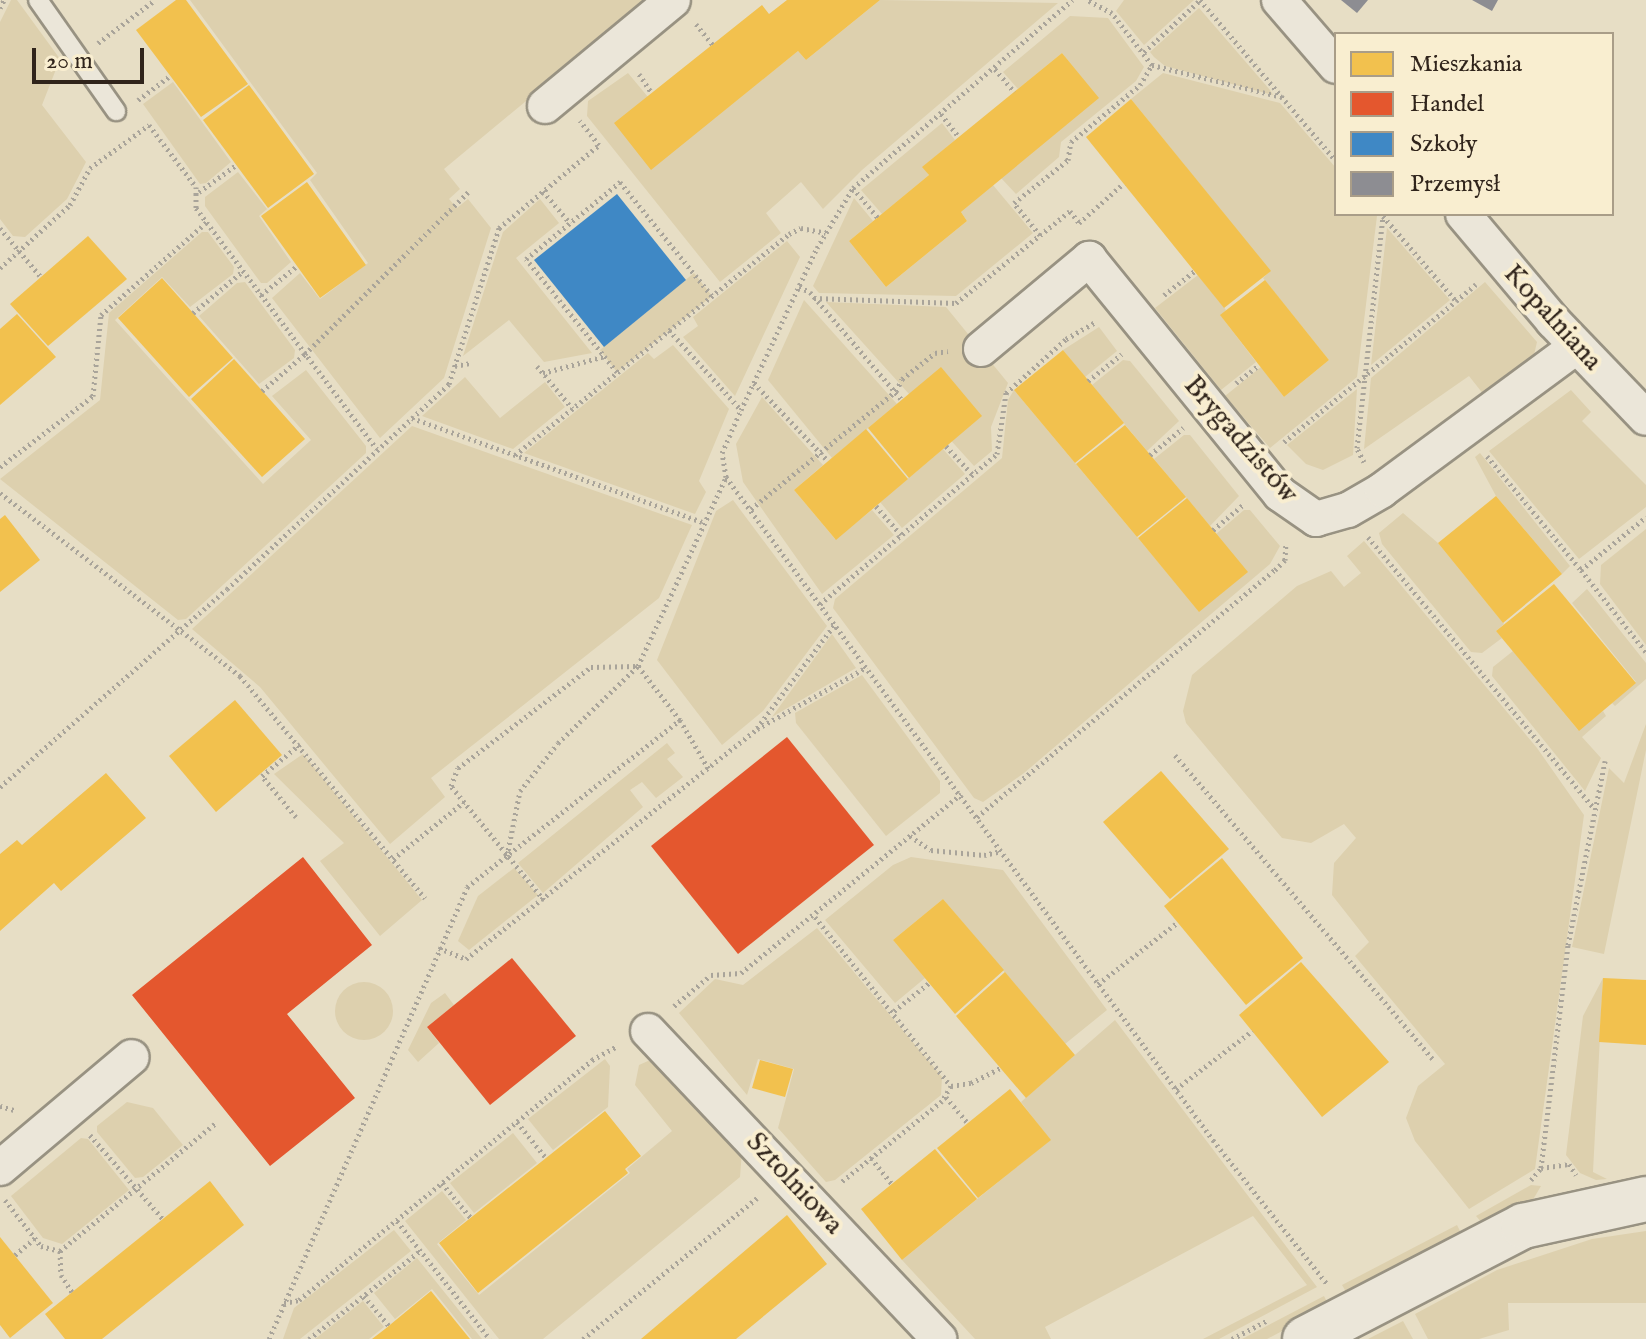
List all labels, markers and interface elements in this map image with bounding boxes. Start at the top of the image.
scale bar [36,32,148,82]
legend [1334,32,1614,216]
text: 20 m [46,46,93,77]
text: Mieszkania [1410,49,1522,80]
text: Handel [1410,89,1484,120]
text: Szkoły [1410,129,1477,160]
text: Przemysł [1410,169,1500,200]
street label: Kopalniana [1495,258,1609,378]
street label: Brygadzistów [1176,370,1304,510]
street label: Sztolniowa [738,1126,850,1242]

